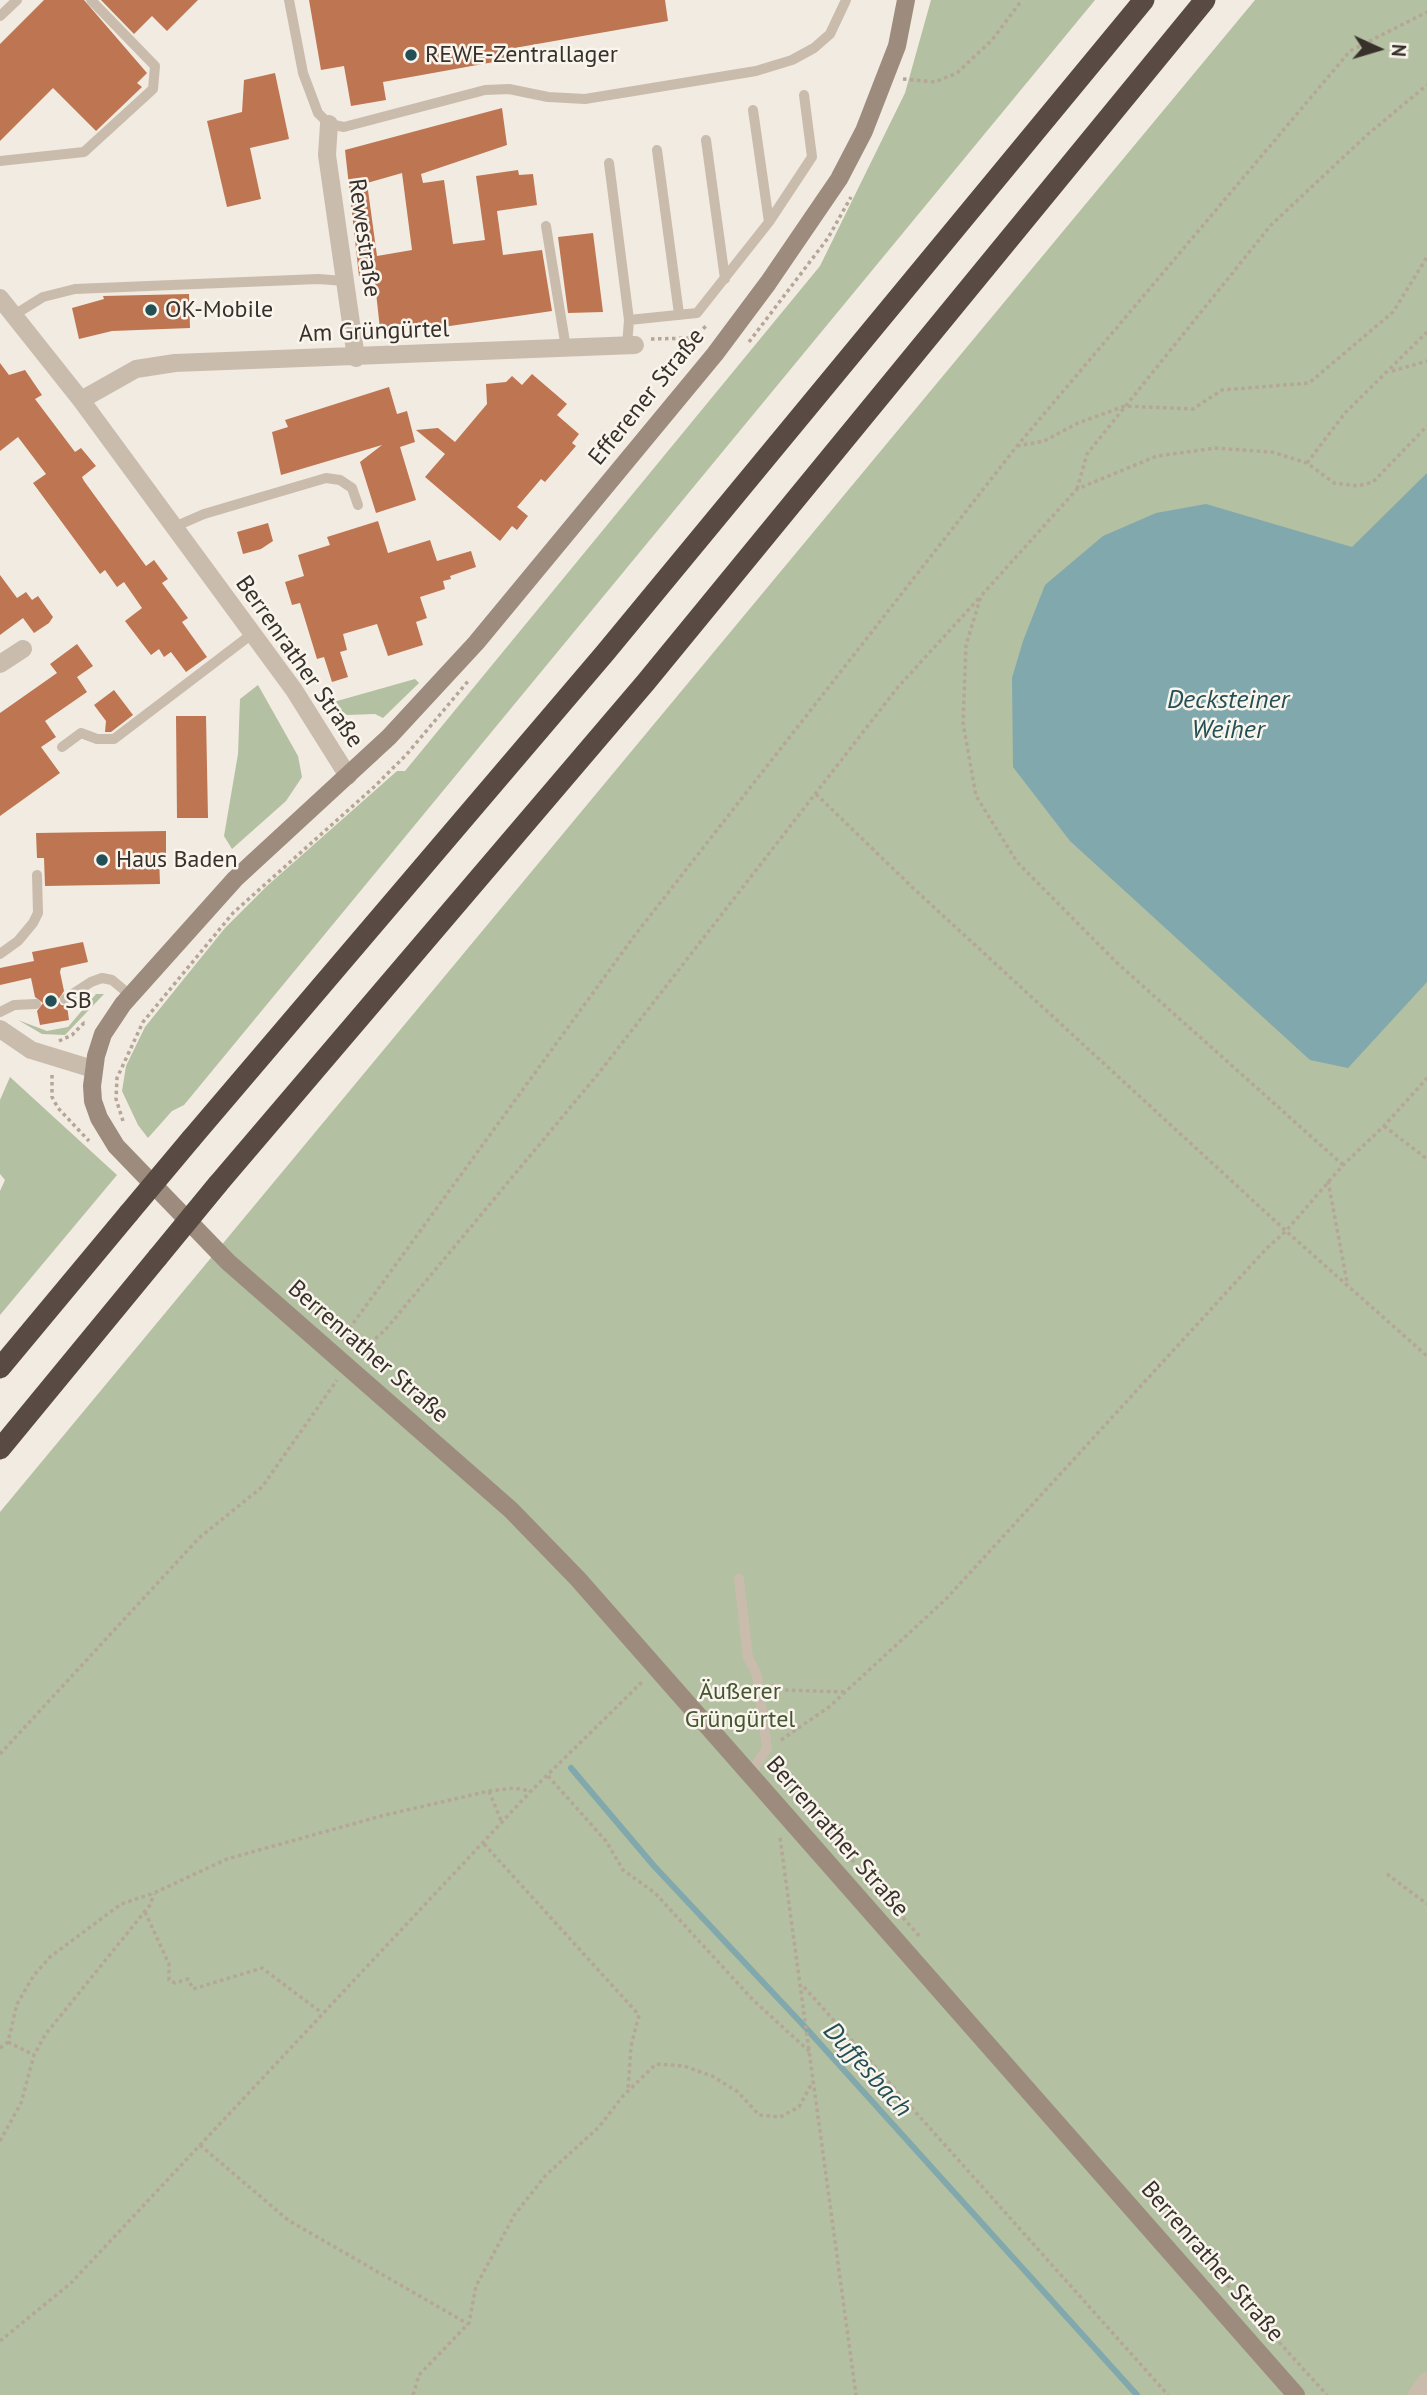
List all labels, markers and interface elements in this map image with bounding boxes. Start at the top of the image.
north arrow [1343,14,1413,84]
place label: REWE-Zentrallager [425,41,618,69]
text: N [1387,43,1411,58]
marker: REWE-Zentrallager [403,47,419,63]
street label: Rewestraße [341,177,387,299]
place label: OK-Mobile [165,296,273,324]
marker: OK-Mobile [143,302,159,318]
street label: Am Grüngürtel [298,315,450,349]
street label: Efferener Straße [583,323,711,471]
street label: Berrenrather Straße [229,570,369,754]
water label: Decksteiner Weiher [1167,685,1289,746]
place label: Haus Baden [116,846,238,874]
marker: Haus Baden [94,852,110,868]
place label: SB [65,987,92,1015]
marker: SB [43,993,59,1009]
street label: Berrenrather Straße [282,1274,454,1430]
park label: Äußerer Grüngürtel [685,1678,795,1734]
street label: Berrenrather Straße [759,1751,915,1923]
water label: Duffesbach [816,2016,918,2124]
street label: Berrenrather Straße [1134,2176,1290,2348]

